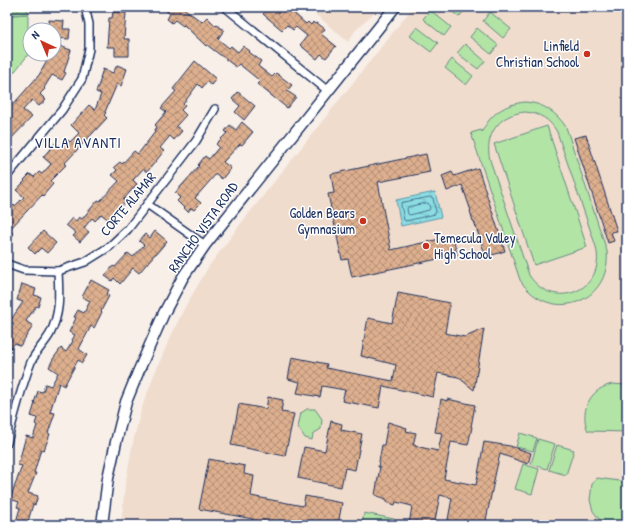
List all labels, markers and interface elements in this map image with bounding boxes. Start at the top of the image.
north arrow [22,22,62,62]
text: N [28,28,42,42]
place label: Linfield Christian School [496,36,580,71]
marker: Linfield Christian School [582,49,592,59]
district label: VILLA AVANTI [34,132,122,153]
street label: CORTE ALAMAR [95,168,160,240]
street label: RANCHO VISTA ROAD [163,177,242,276]
place label: Golden Bears Gymnasium [289,203,355,239]
marker: Golden Bears Gymnasium [358,216,368,226]
place label: Temecula Valley High School [434,228,516,264]
marker: Temecula Valley High School [421,241,431,251]

